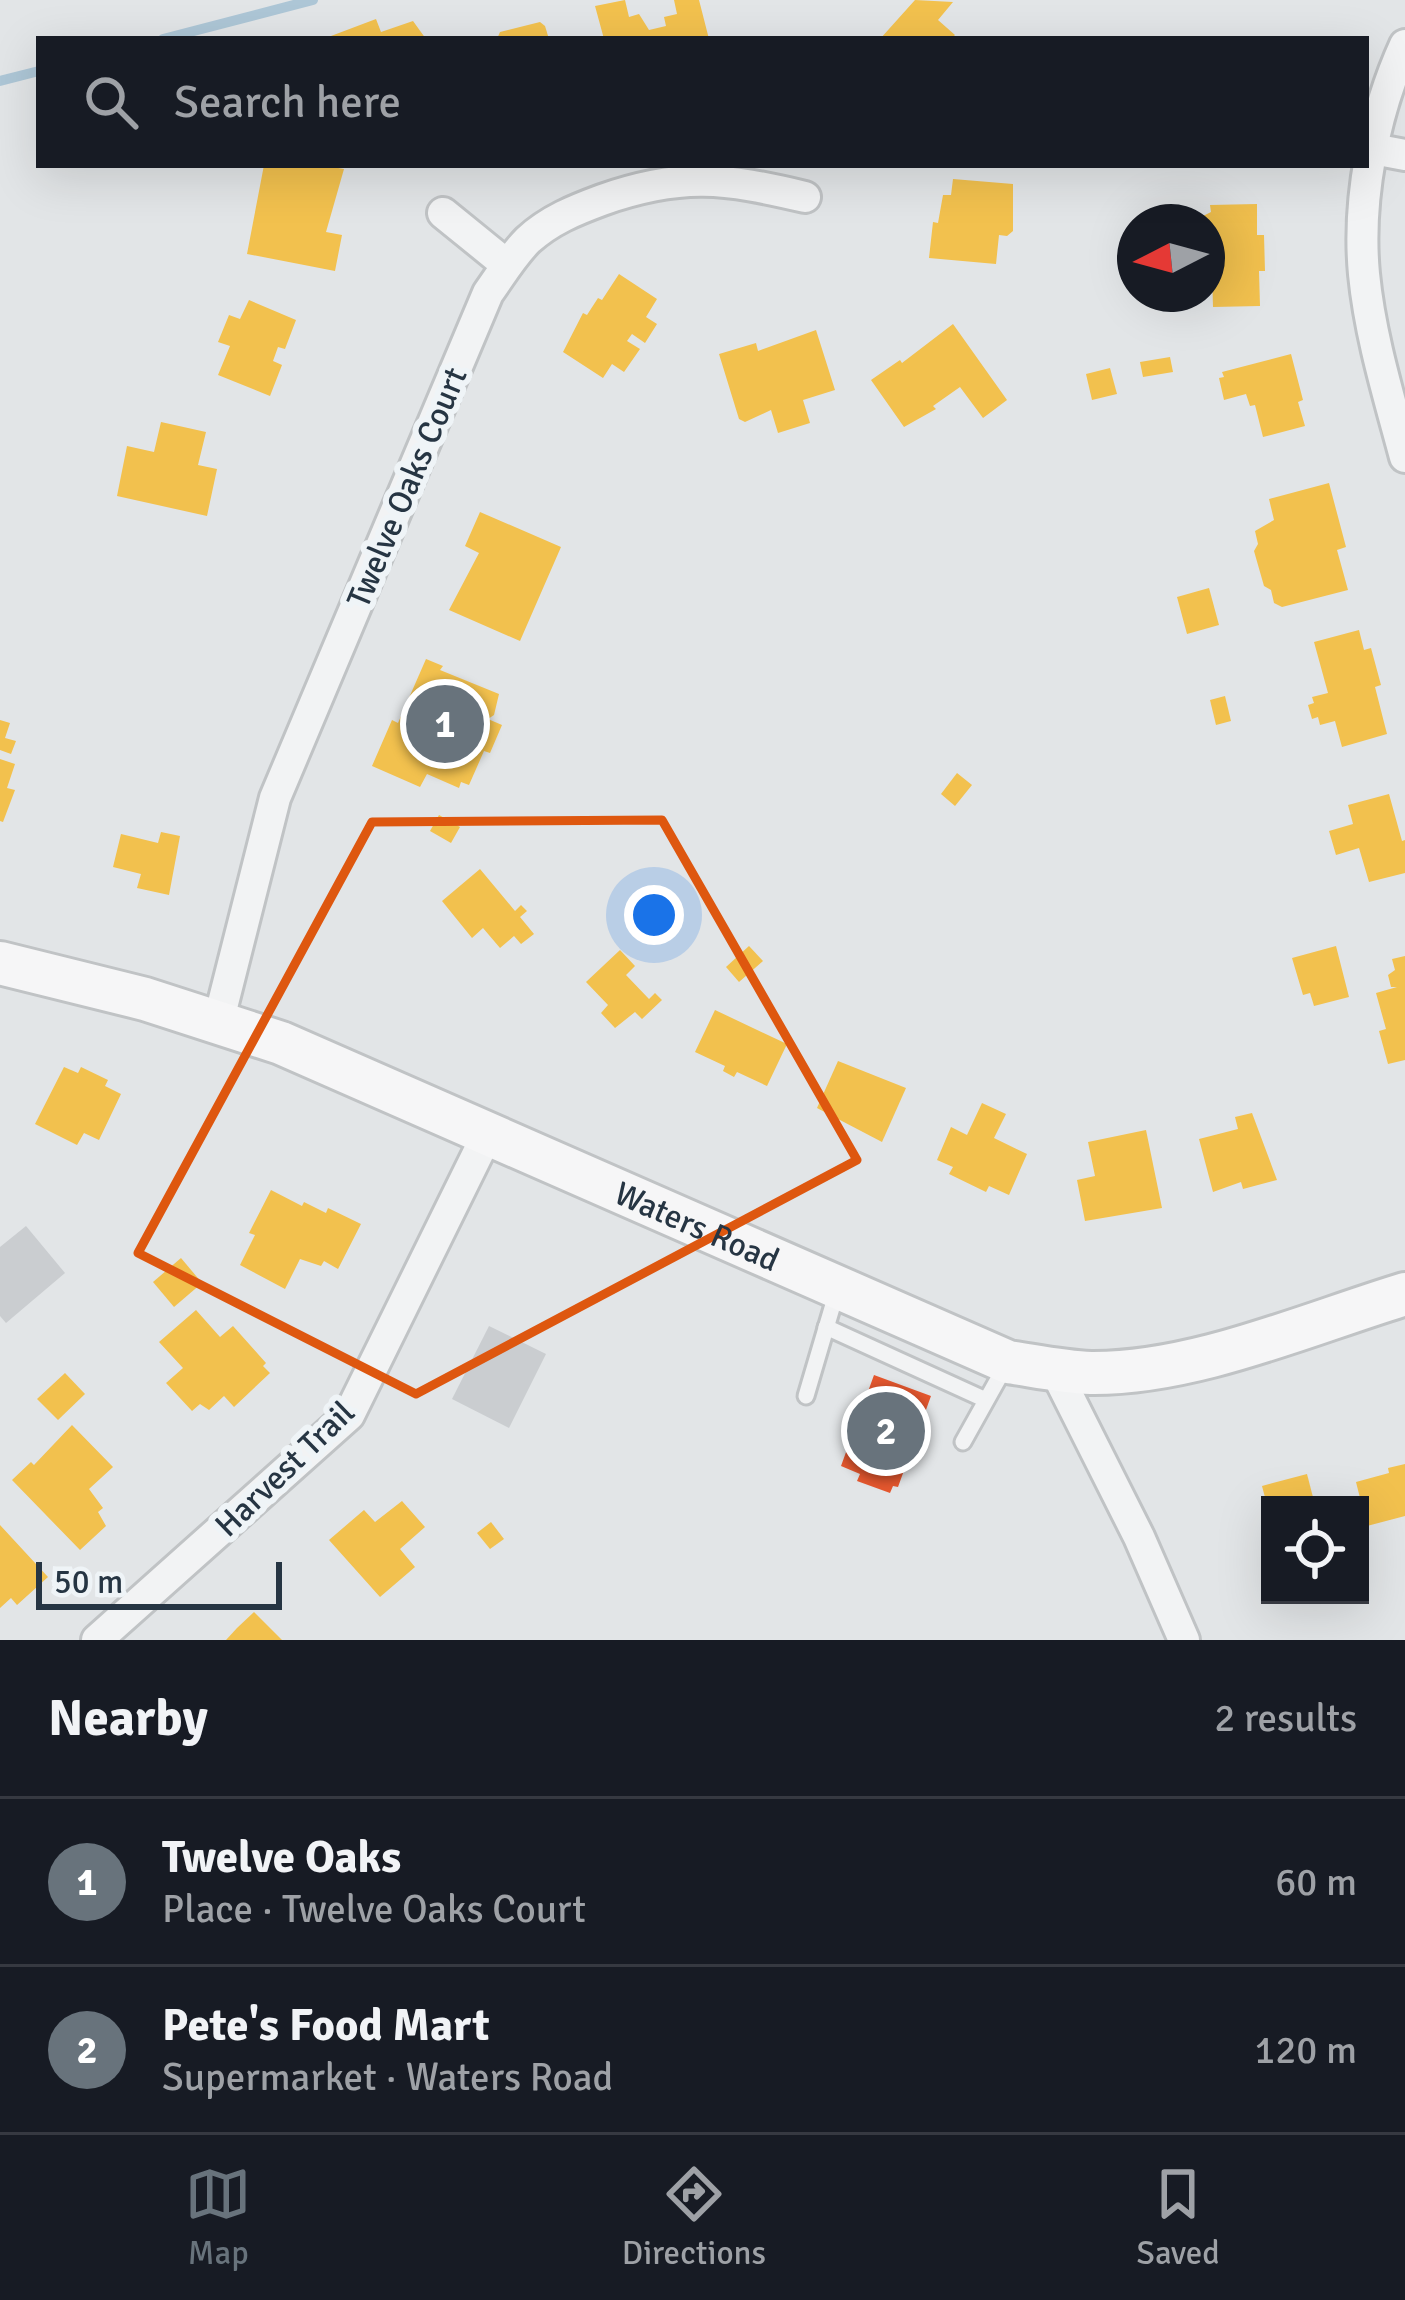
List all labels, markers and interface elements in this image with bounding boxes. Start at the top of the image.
search box [36,36,1369,168]
icon: search [78,69,144,135]
text: Search here [174,75,401,130]
north arrow [1117,204,1225,312]
street label: Twelve Oaks Court [338,361,476,614]
pin: 1 [406,679,484,769]
your location [624,885,684,945]
street label: Waters Road [608,1173,785,1281]
pin: 2 [847,1386,925,1476]
street label: Harvest Trail [207,1392,363,1546]
map controls [1261,1496,1369,1604]
button: locate [1261,1496,1369,1604]
scale bar [36,1556,282,1609]
text: 50 m [54,1562,123,1603]
text: Nearby [48,1687,208,1750]
text: 2 results [1214,1694,1357,1742]
text: Twelve Oaks [162,1830,401,1885]
text: 1 [76,1858,98,1906]
text: 60 m [1275,1858,1357,1906]
text: Place · Twelve Oaks Court [162,1885,586,1933]
text: Pete's Food Mart [162,1998,490,2053]
text: 2 [76,2026,98,2074]
text: 120 m [1254,2026,1357,2074]
text: Supermarket · Waters Road [162,2053,613,2101]
tab: Map [185,2161,251,2274]
tab: Directions [622,2161,766,2274]
tab: Saved [1137,2161,1220,2274]

